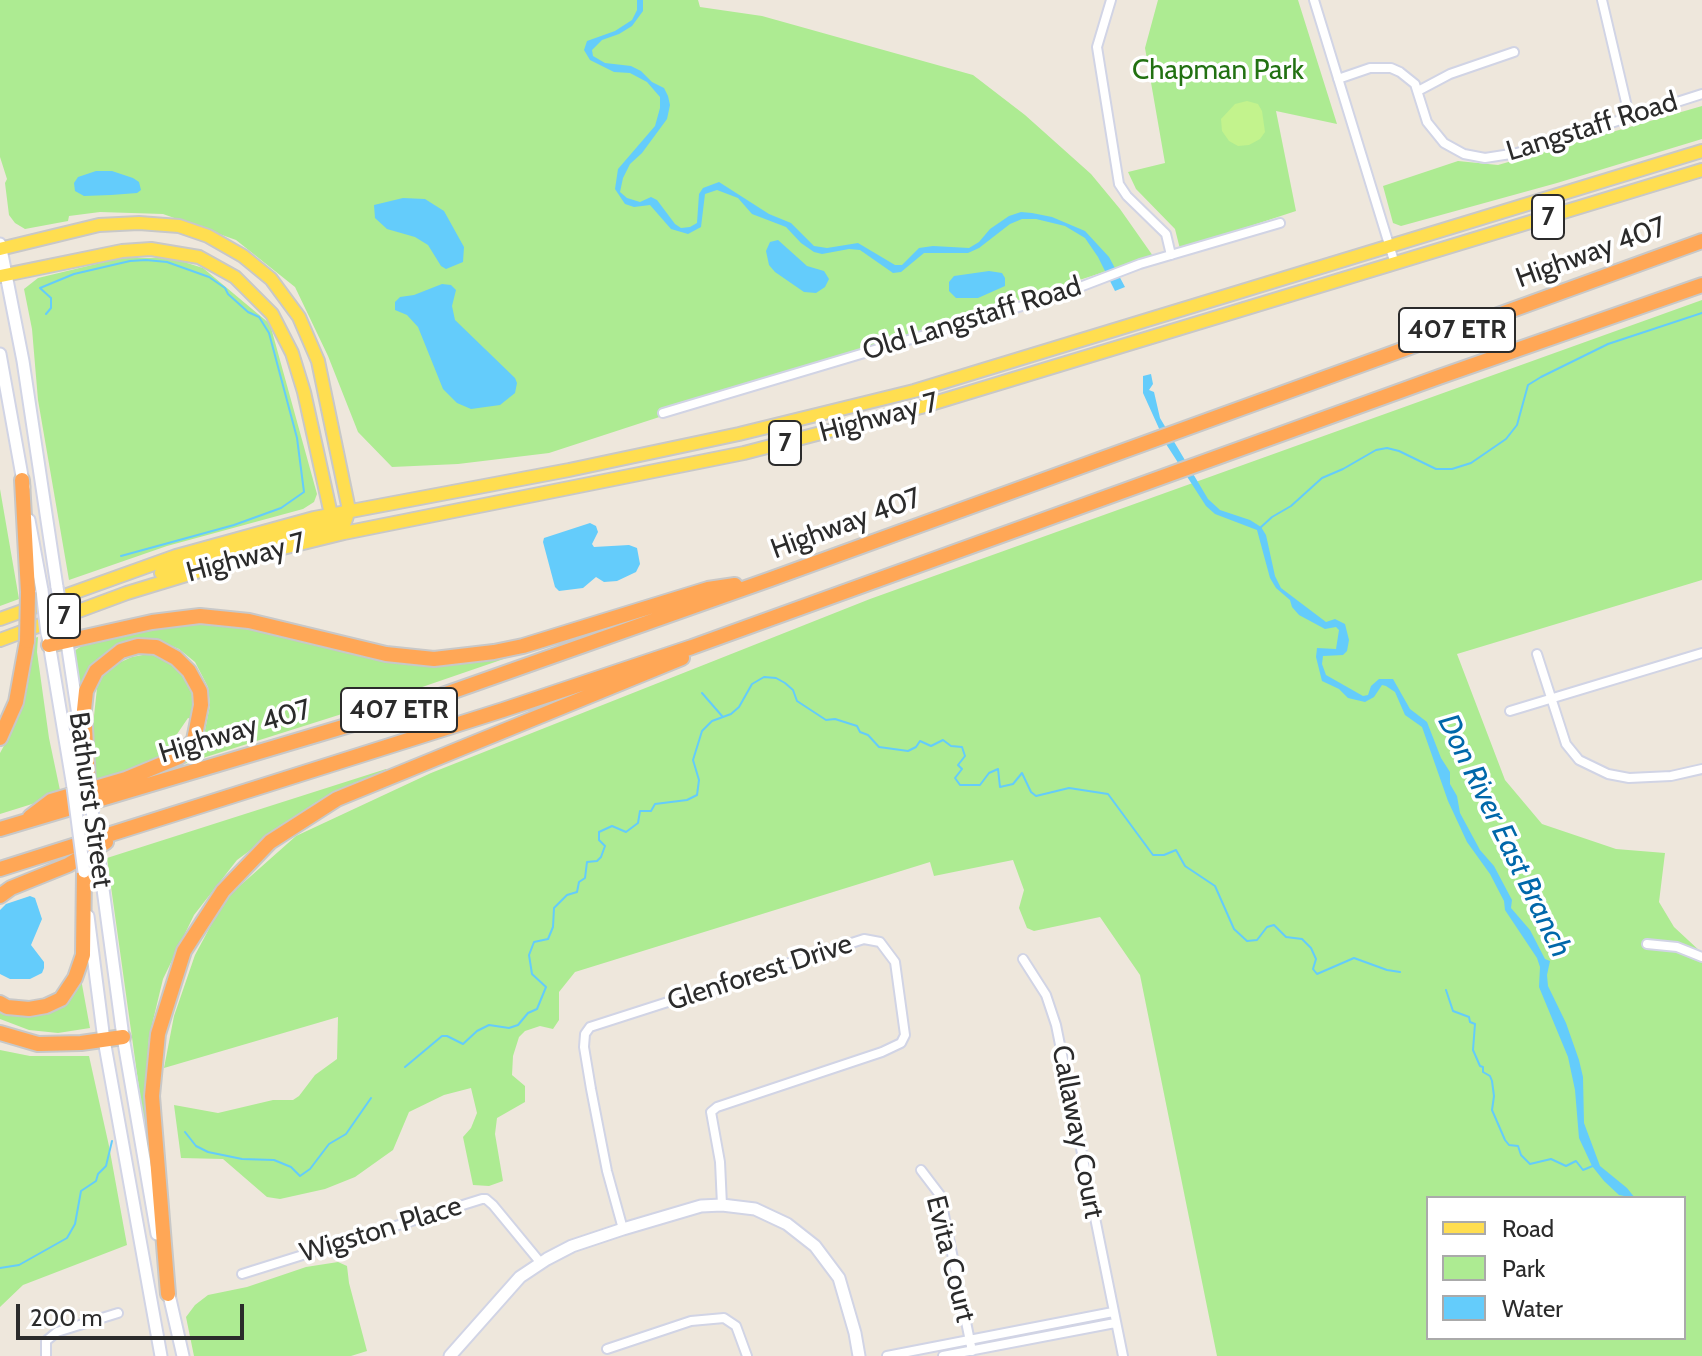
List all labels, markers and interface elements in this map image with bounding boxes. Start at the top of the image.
park label: Chapman Park [1132,54,1304,88]
street label: Langstaff Road [1502,85,1682,169]
road number: 7 [1532,195,1564,239]
street label: Highway 407 [1511,210,1671,296]
street label: Old Langstaff Road [859,270,1085,368]
road number: 407 ETR [1399,308,1515,352]
street label: Highway 7 [816,386,942,450]
road number: 7 [769,421,801,465]
street label: Highway 407 [766,481,926,567]
street label: Highway 7 [183,526,309,590]
road number: 7 [48,594,80,638]
road number: 407 ETR [341,688,457,732]
street label: Highway 407 [155,693,315,771]
water label: Don River East Branch [1430,709,1578,963]
street label: Bathurst Street [61,710,119,890]
street label: Glenforest Drive [663,927,857,1019]
street label: Callaway Court [1044,1043,1110,1221]
street label: Wigston Place [296,1189,466,1271]
street label: Evita Court [918,1192,982,1326]
legend [1426,1196,1686,1340]
text: Road [1502,1214,1554,1243]
text: Park [1502,1254,1545,1283]
scale bar [20,1288,248,1338]
text: Water [1502,1294,1563,1323]
text: 200 m [30,1303,103,1332]

